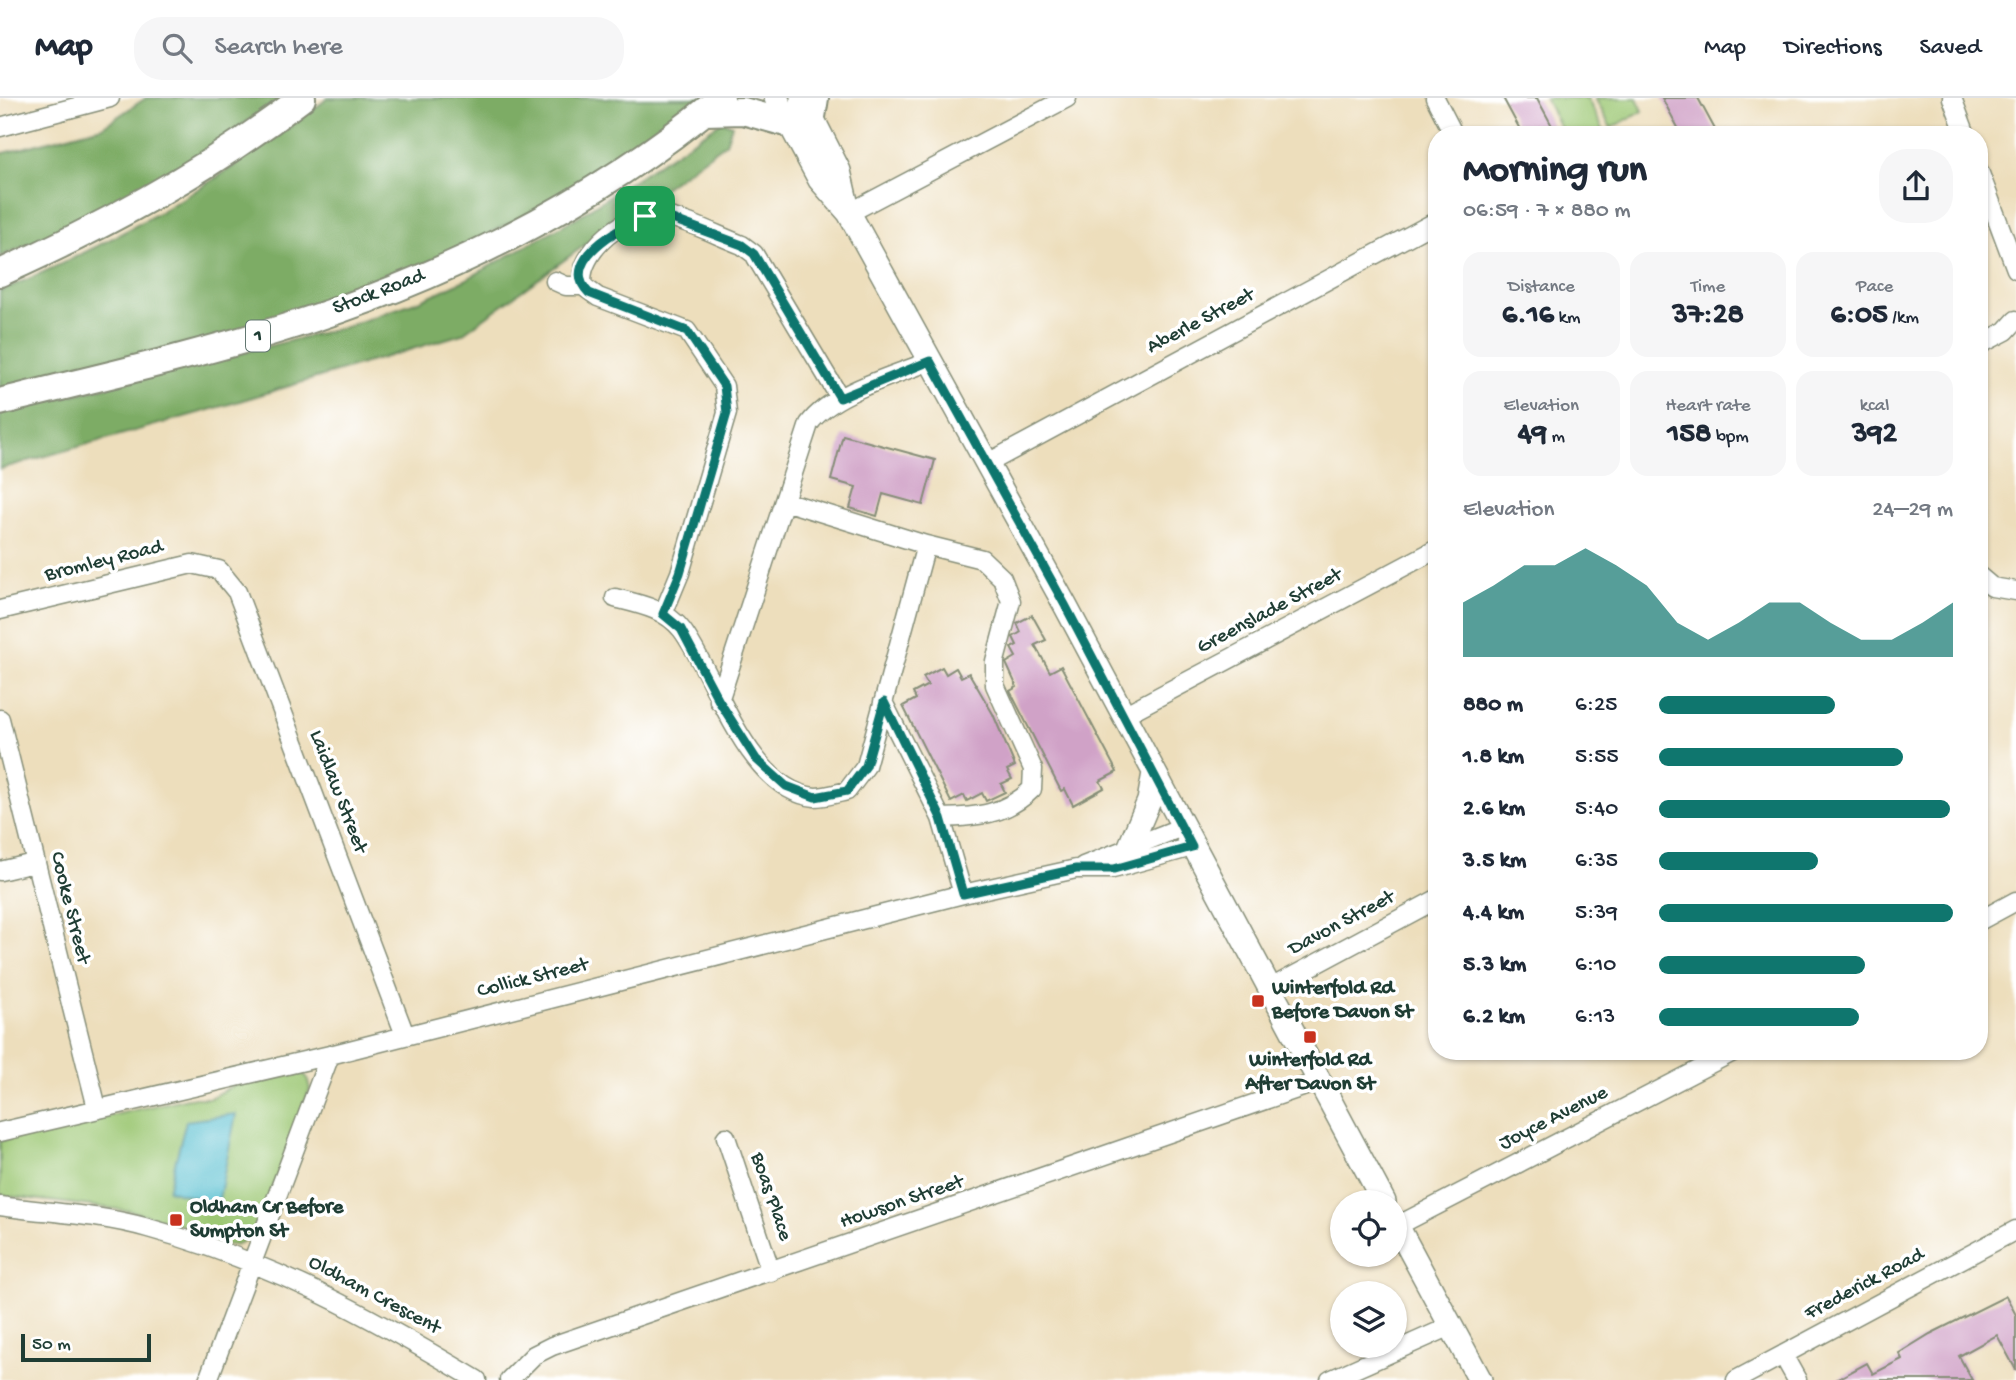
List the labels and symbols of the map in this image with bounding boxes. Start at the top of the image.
pin [615,186,675,246]
street label: Stock Road [329,263,430,322]
street label: Aberle Street [1143,282,1261,361]
road number: 1 [246,320,270,352]
street label: Bromley Road [41,535,167,589]
street label: Greenslade Street [1193,562,1349,661]
street label: Laidlaw Street [302,727,373,859]
street label: Cooke Street [43,849,96,969]
street label: Davon Street [1283,884,1401,963]
street label: Collick Street [475,953,593,1005]
place label: Winterfold Rd Before Davon St [1271,977,1415,1026]
marker: Winterfold Rd Before Davon St [1250,993,1266,1009]
marker: Winterfold Rd After Davon St [1302,1029,1318,1045]
place label: Winterfold Rd After Davon St [1244,1049,1377,1098]
street label: Joyce Avenue [1496,1080,1613,1157]
street label: Boas Place [743,1149,797,1246]
street label: Howson Street [837,1169,969,1236]
place label: Oldham Cr Before Sumpton St [190,1196,345,1245]
marker: Oldham Cr Before Sumpton St [168,1212,184,1228]
street label: Frederick Road [1800,1242,1930,1327]
street label: Oldham Crescent [304,1251,447,1343]
scale bar [21,1331,150,1363]

